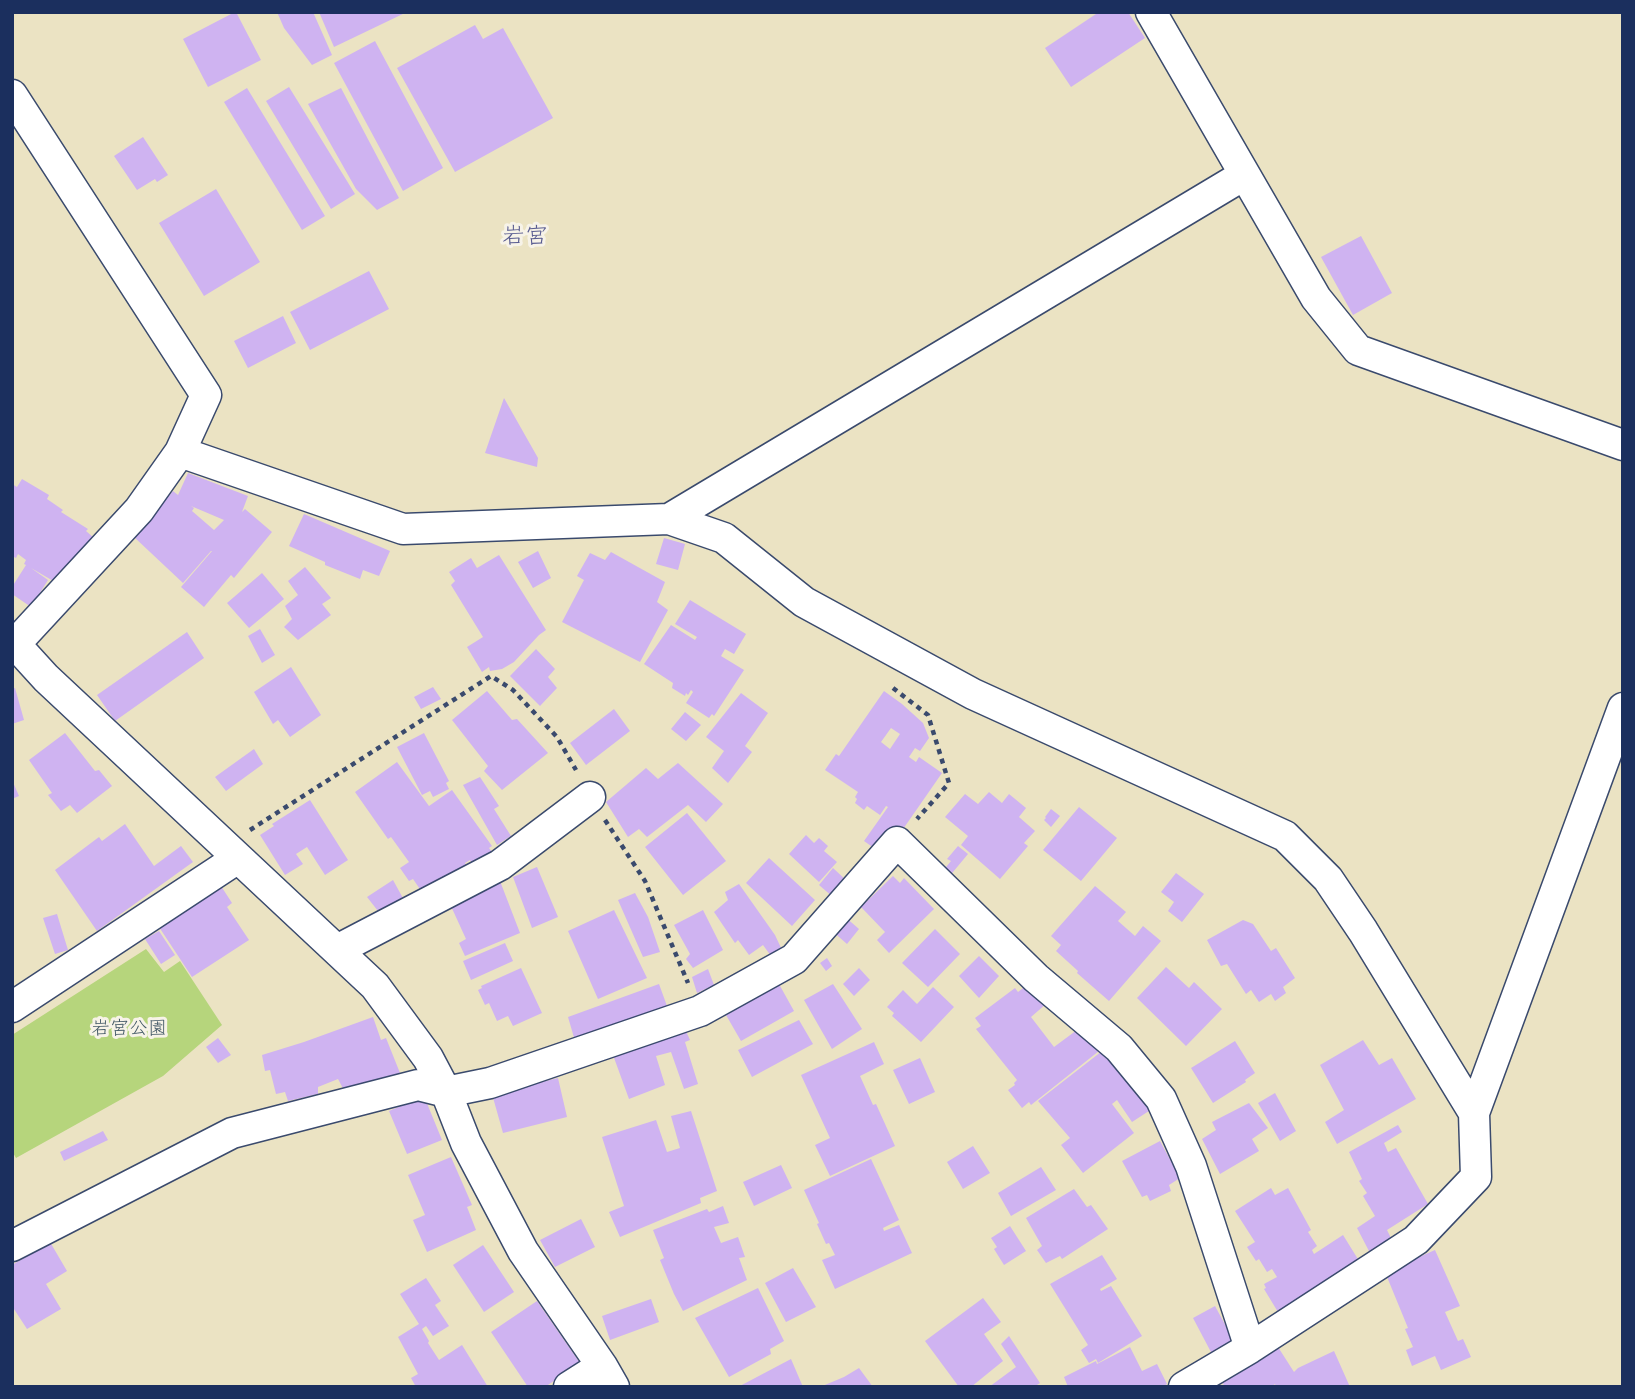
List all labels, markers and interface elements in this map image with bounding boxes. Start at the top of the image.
district label: 岩宮 [502,223,548,251]
park label: 岩宮公園 [91,1018,167,1040]

